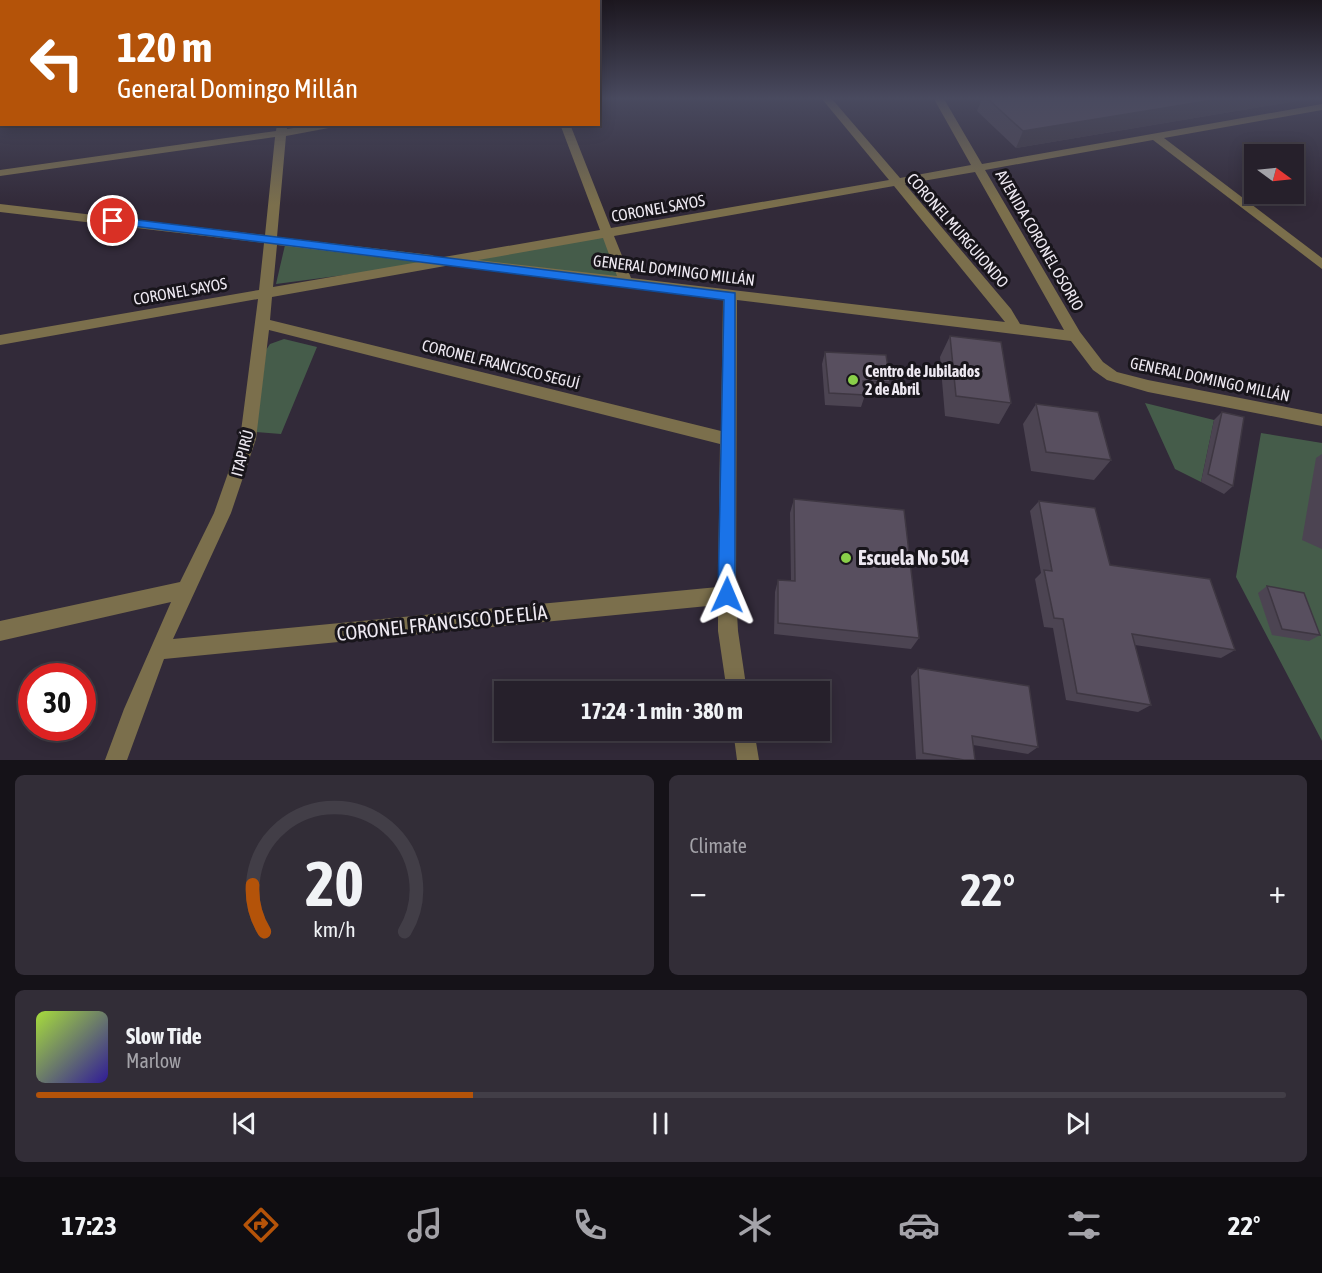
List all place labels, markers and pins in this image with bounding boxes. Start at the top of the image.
pin [87,195,138,246]
place label: Centro de Jubilados 2 de Abril [865,362,980,398]
marker: Centro de Jubilados 2 de Abril [846,373,860,387]
place label: Escuela No 504 [858,546,969,569]
marker: Escuela No 504 [839,551,853,565]

